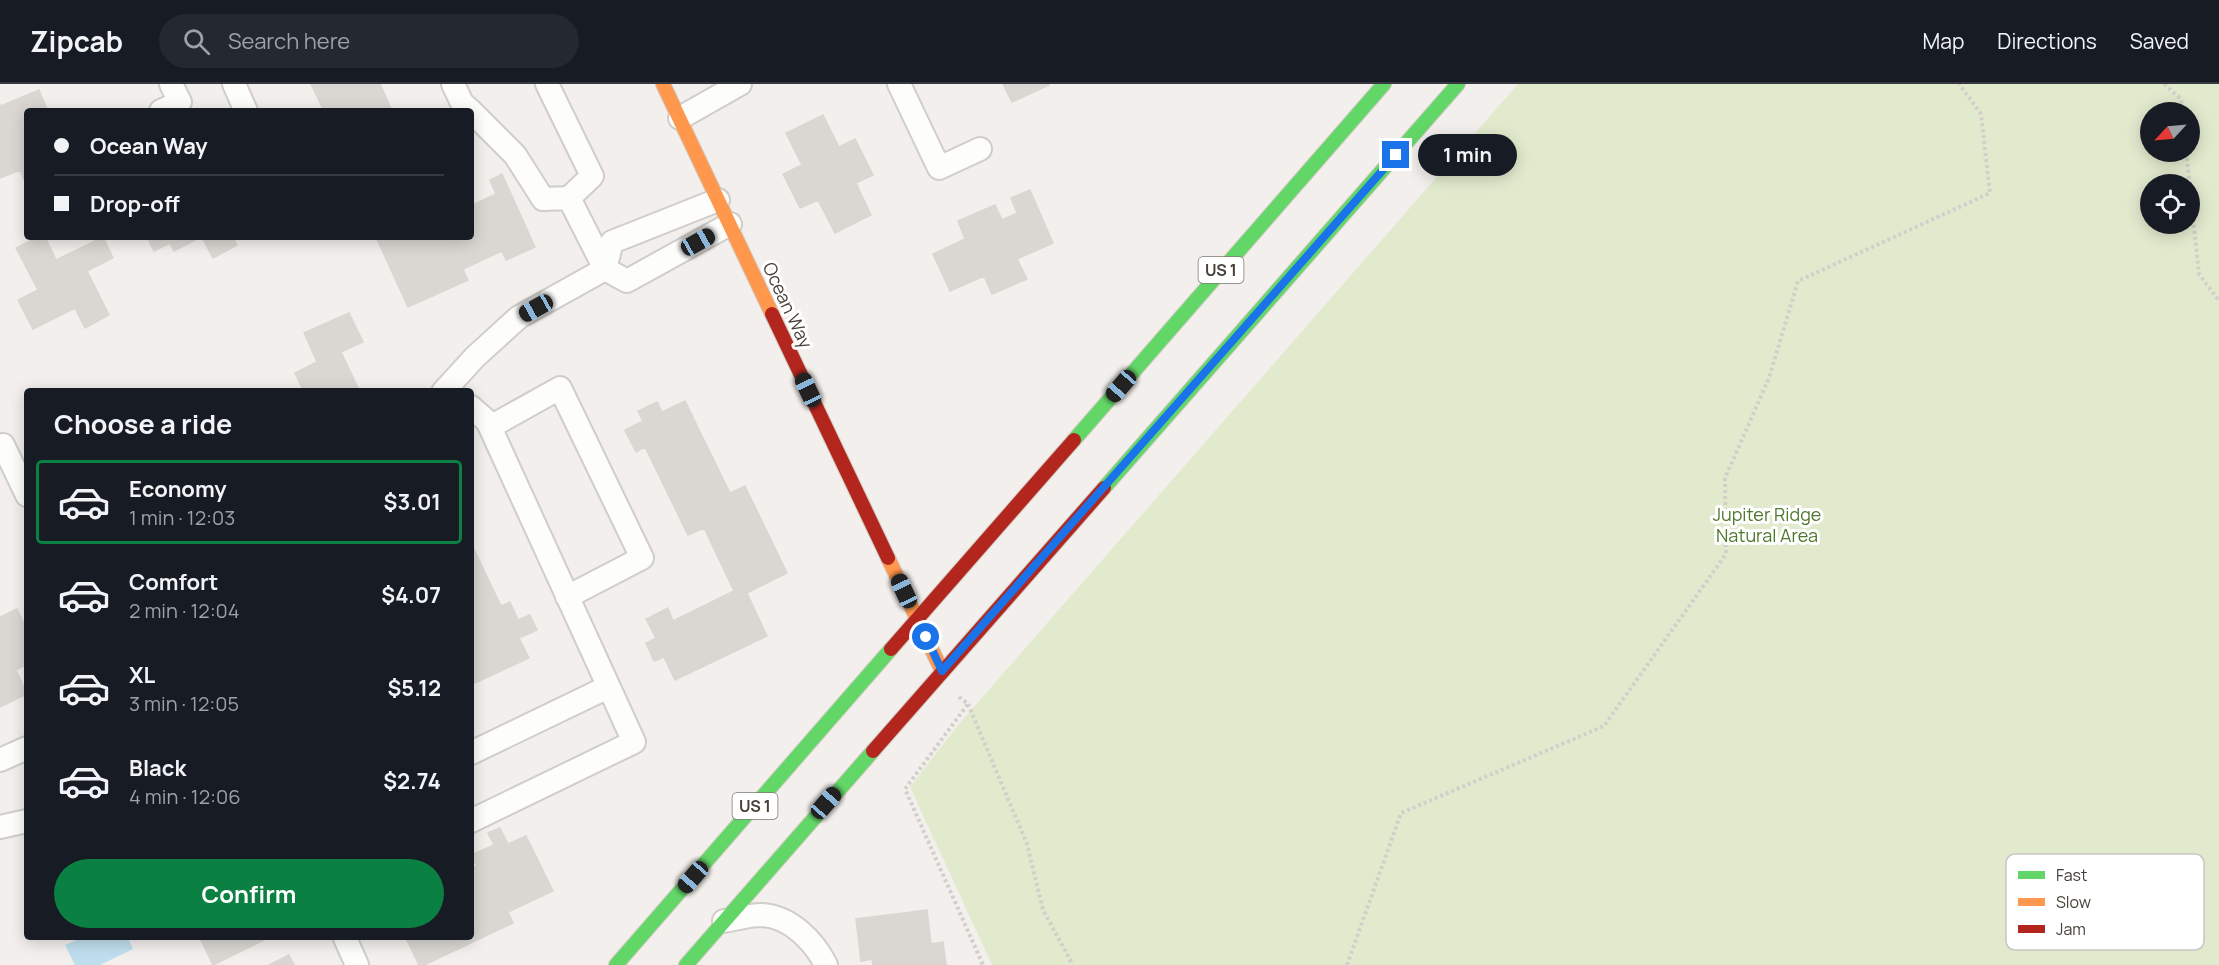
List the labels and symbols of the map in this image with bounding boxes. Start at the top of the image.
north arrow [2140,102,2200,162]
callout: 1 min [1417,134,1516,176]
route end [1382,141,1409,168]
car [678,225,718,259]
road number: US 1 [1198,257,1244,283]
street label: Ocean Way [758,258,819,352]
car [516,291,556,325]
car [1102,367,1140,405]
car [792,370,824,410]
park label: Jupiter Ridge Natural Area [1713,502,1821,547]
car [888,571,920,611]
route start [912,623,939,650]
car [807,784,845,822]
road number: US 1 [732,793,777,819]
legend [2006,854,2204,950]
car [674,858,712,896]
text: Fast [2056,864,2087,886]
text: Slow [2056,891,2091,913]
text: Jam [2056,918,2086,940]

